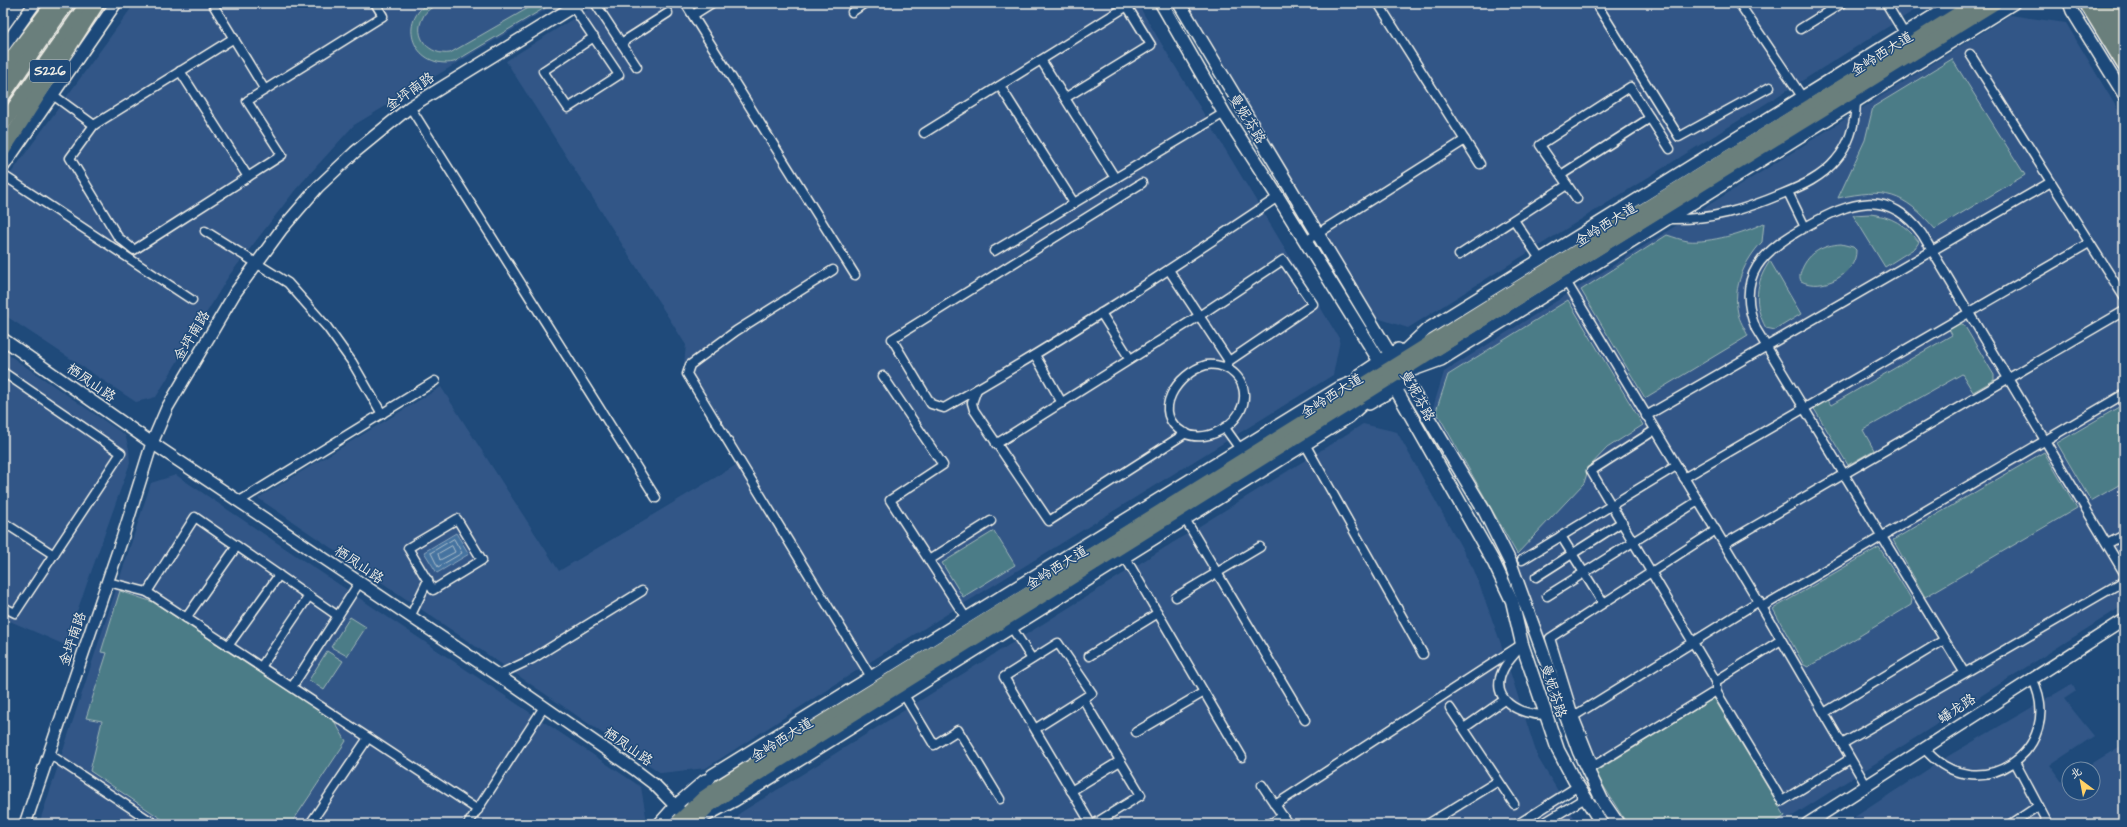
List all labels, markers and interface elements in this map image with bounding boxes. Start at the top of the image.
street label: 金岭西大道 [1847,27,1917,81]
road number: S226 [30,60,70,82]
street label: 金坪南路 [381,68,439,116]
street label: 曼妮芬路 [1224,90,1270,148]
street label: 金岭西大道 [1571,198,1641,252]
street label: 金坪南路 [169,307,215,365]
street label: 栖凤山路 [62,359,120,407]
street label: 曼妮芬路 [1395,367,1439,425]
street label: 金岭西大道 [1297,369,1367,423]
street label: 栖凤山路 [330,541,388,589]
street label: 金岭西大道 [1022,541,1092,595]
street label: 金坪南路 [54,609,92,669]
street label: 曼妮芬路 [1535,661,1571,721]
street label: 蟠龙路 [1934,689,1980,729]
street label: 金岭西大道 [747,713,817,767]
street label: 栖凤山路 [599,723,657,771]
north arrow [2061,761,2101,801]
text: 北 [2067,764,2085,782]

